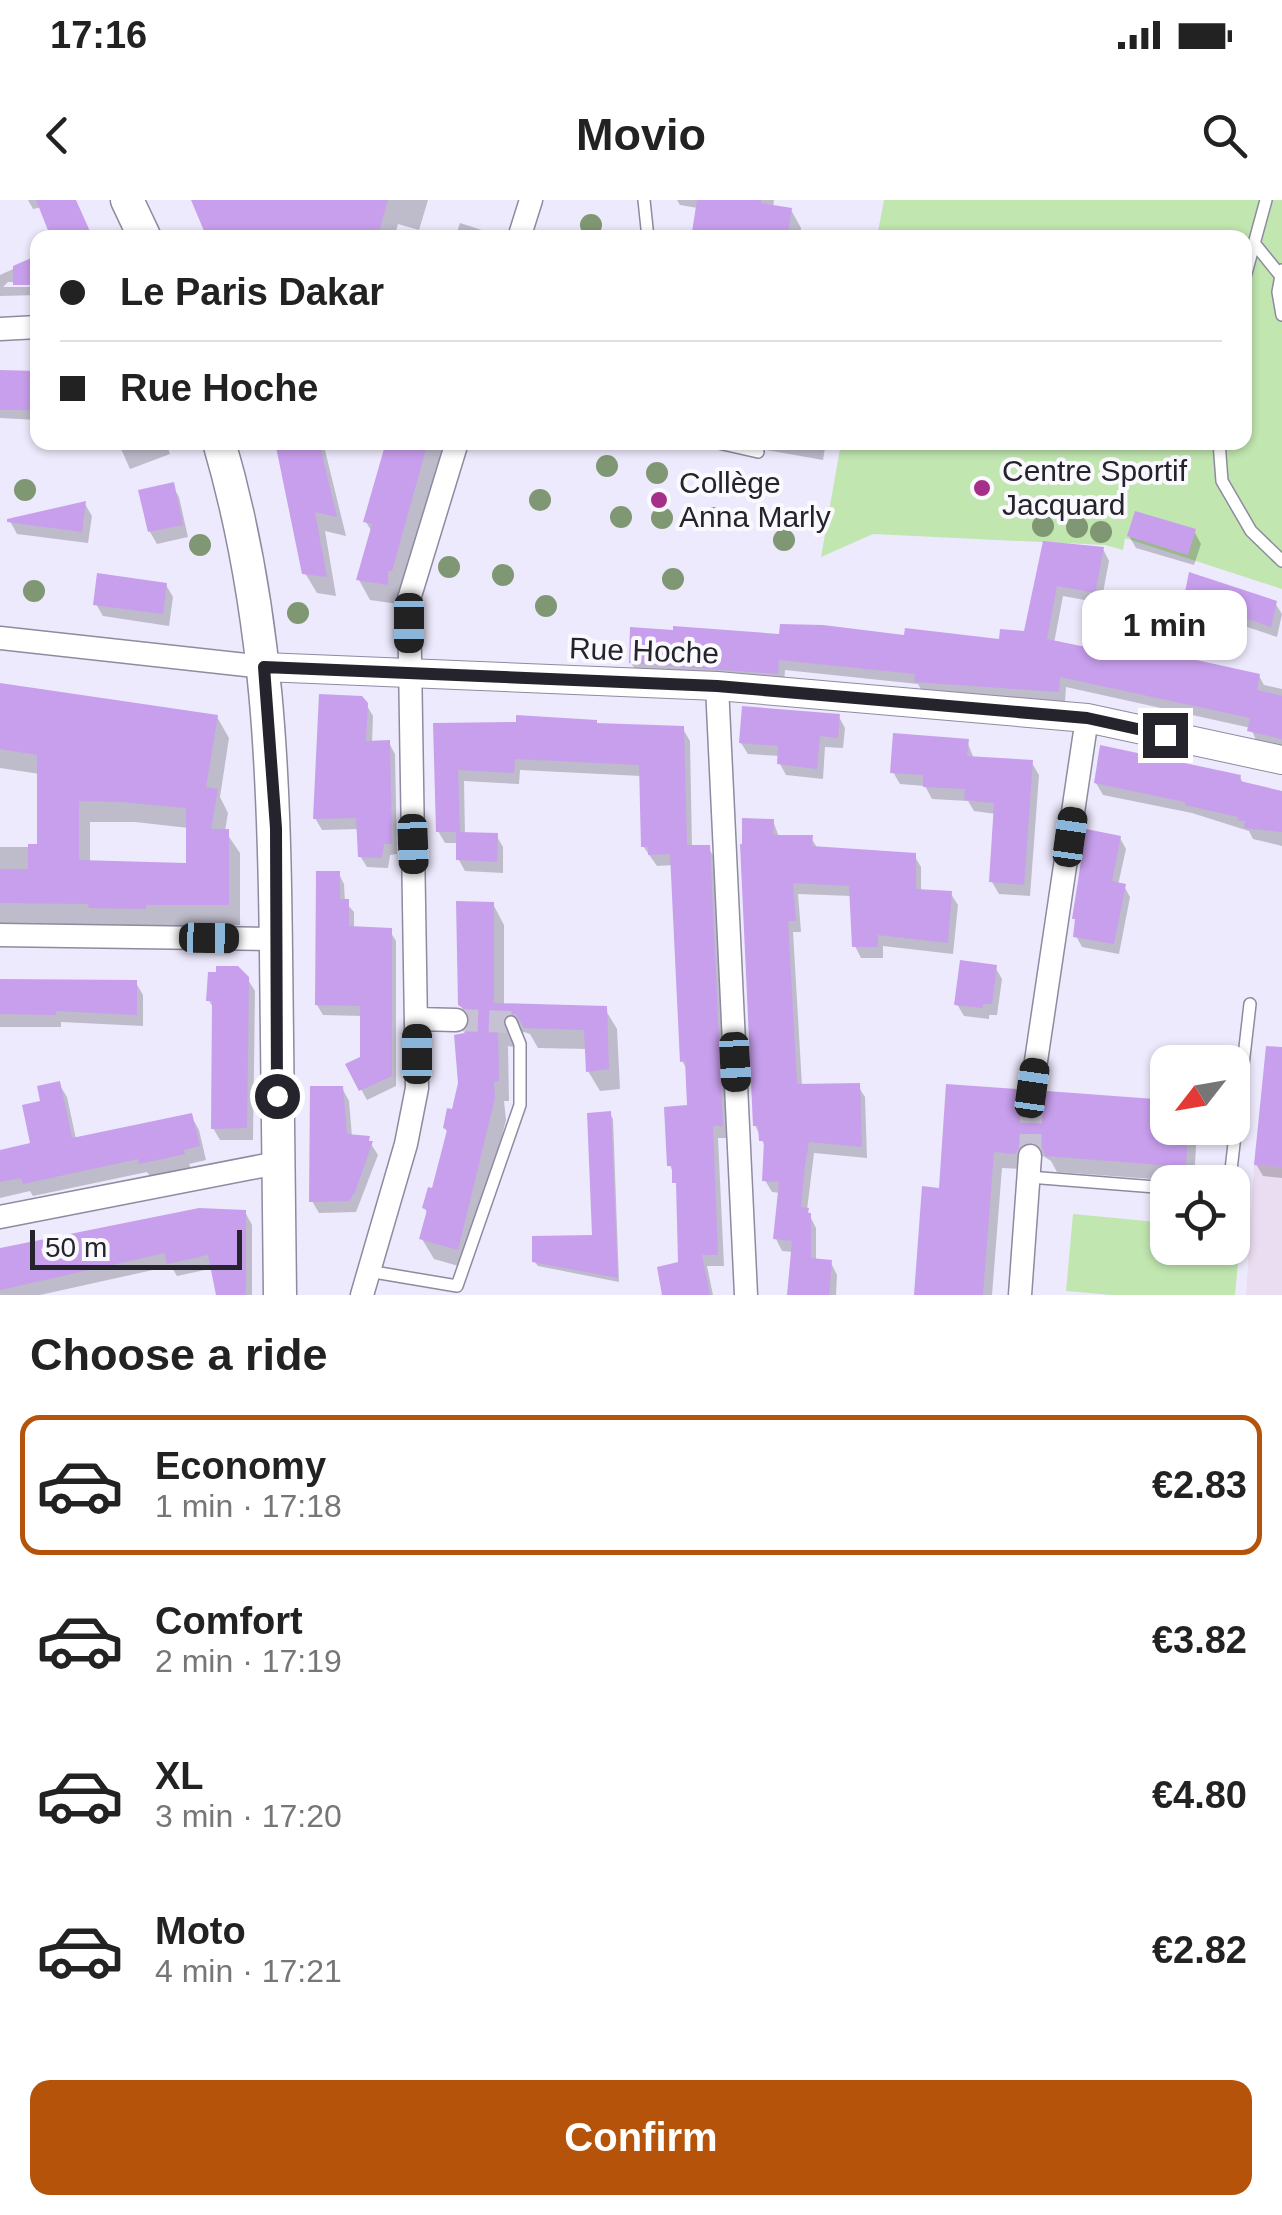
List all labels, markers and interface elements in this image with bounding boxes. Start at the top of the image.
text: 17:16 [50,14,147,56]
icon: back [30,108,85,163]
icon: search [1197,108,1252,163]
text: Movio [576,109,706,160]
text: Le Paris Dakar [120,271,384,313]
text: Rue Hoche [120,367,318,409]
place label: Centre Sportif Jacquard [1002,454,1188,521]
place label: Collège Anna Marly [679,466,831,533]
marker: Centre Sportif Jacquard [971,477,993,499]
marker: Collège Anna Marly [648,489,670,511]
callout: 1 min [1082,590,1248,660]
car [394,593,424,653]
text: 1 min [1123,607,1206,643]
street label: Rue Hoche [568,631,720,670]
route end [1143,713,1188,758]
car [1051,805,1089,869]
car [397,813,429,875]
car [179,922,239,954]
car [402,1024,432,1084]
car [718,1031,752,1093]
north arrow [1150,1045,1250,1145]
map controls [1150,1045,1250,1265]
car [1013,1056,1051,1120]
route start [255,1074,300,1119]
button: locate [1150,1165,1250,1265]
scale bar [30,1225,242,1270]
text: 50 m [45,1232,107,1263]
text: Choose a ride [30,1329,328,1380]
icon: car [35,1440,125,1530]
text: Economy [155,1445,326,1487]
text: €2.83 [1152,1464,1247,1506]
text: 1 min · 17:18 [155,1488,342,1524]
icon: car [35,1595,125,1685]
text: Comfort [155,1600,303,1642]
text: €3.82 [1152,1619,1247,1661]
text: 2 min · 17:19 [155,1643,342,1679]
icon: car [35,1750,125,1840]
text: XL [155,1755,204,1797]
text: €4.80 [1152,1774,1247,1816]
text: 3 min · 17:20 [155,1798,342,1834]
icon: car [35,1905,125,1995]
text: Moto [155,1910,246,1952]
text: €2.82 [1152,1929,1247,1971]
text: 4 min · 17:21 [155,1953,342,1989]
button: Confirm [30,2080,1252,2195]

